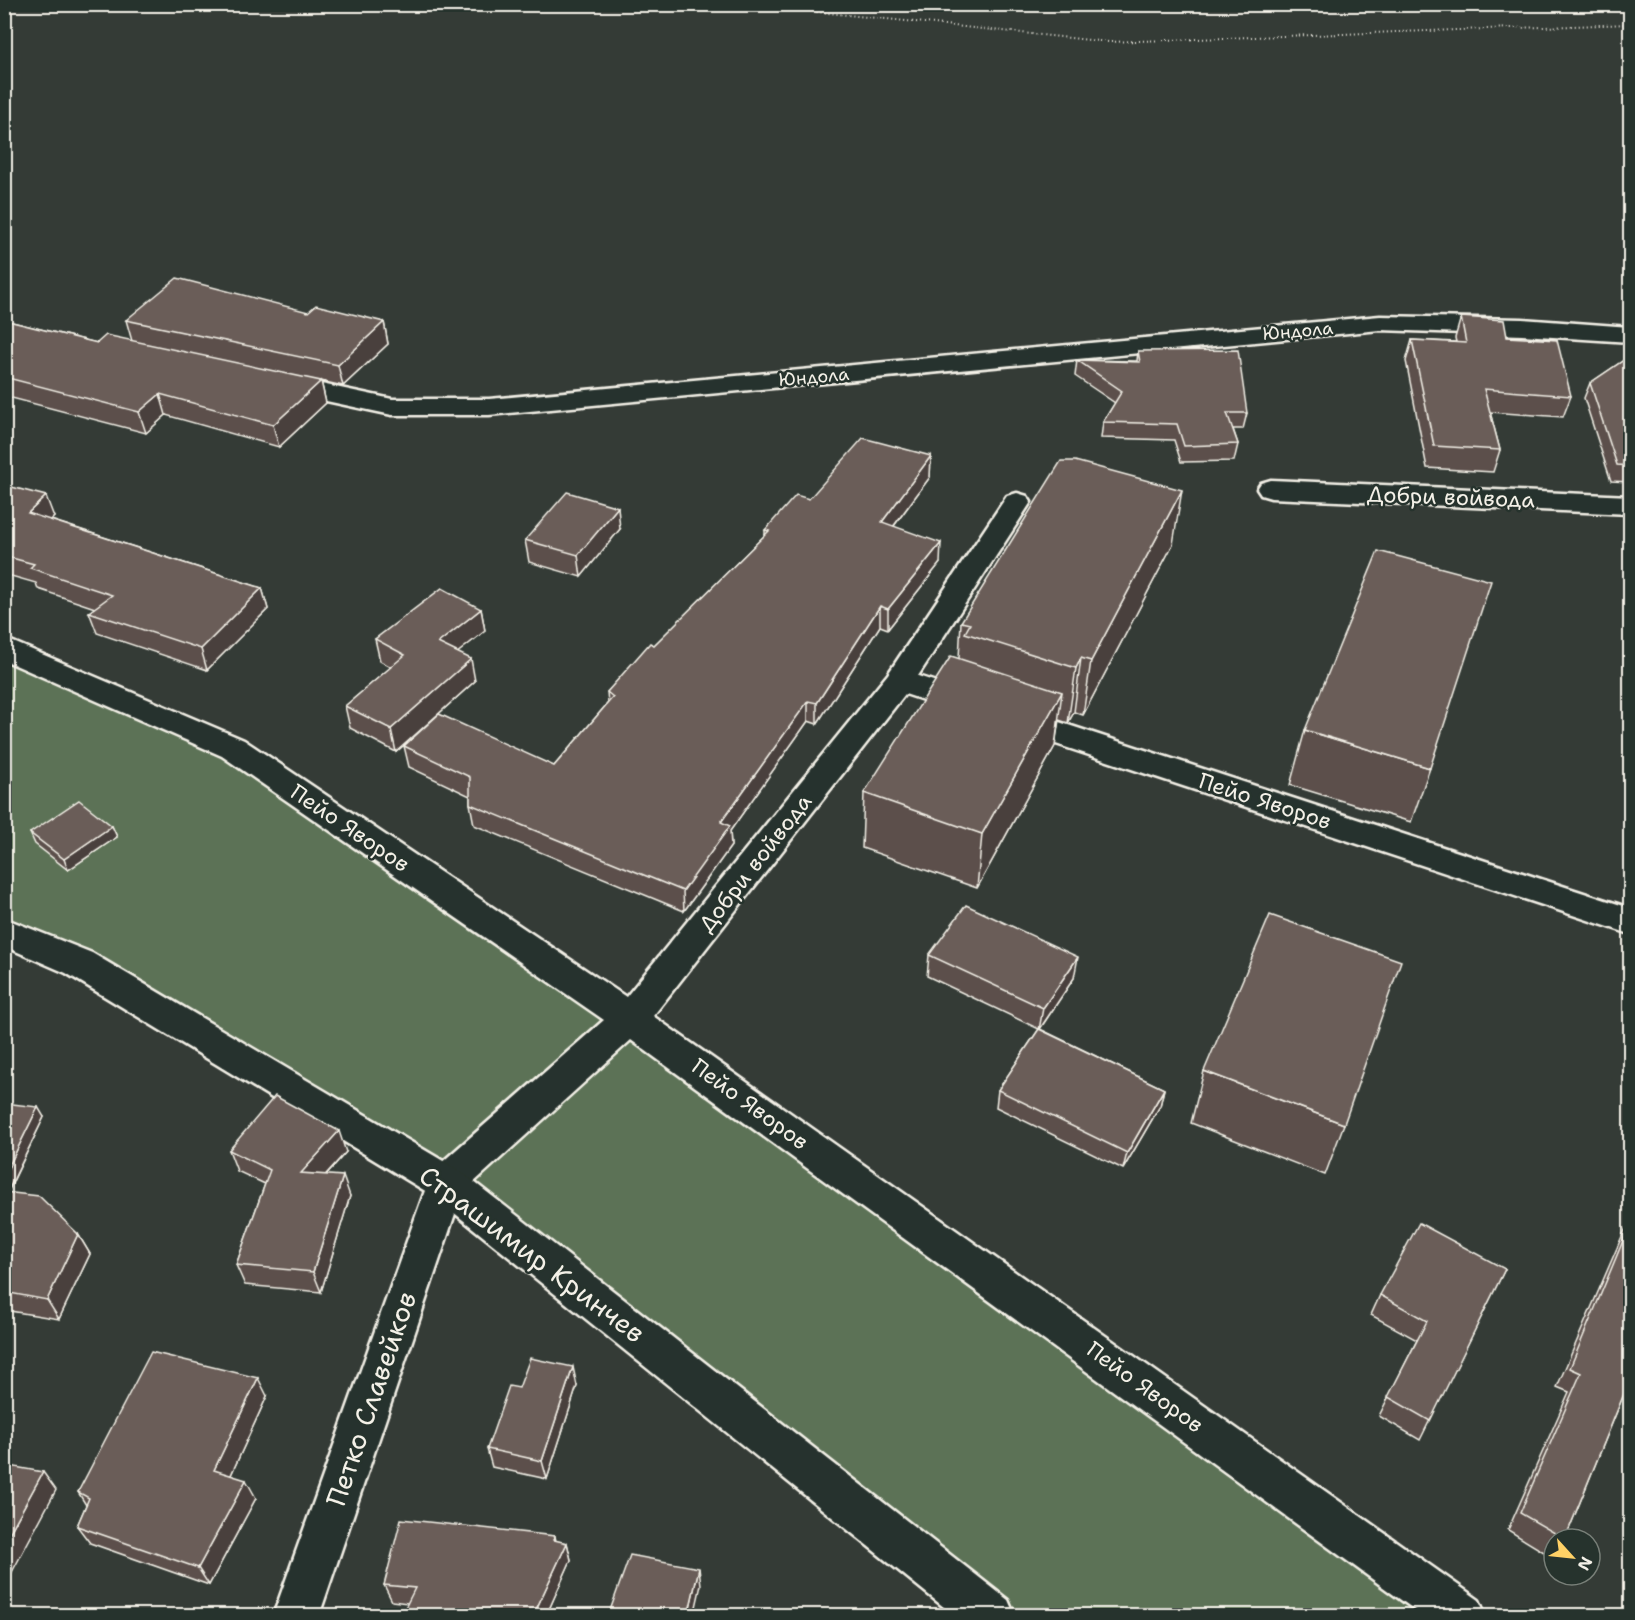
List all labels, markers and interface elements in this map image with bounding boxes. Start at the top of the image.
street label: Юндола [1262,316,1334,346]
street label: Юндола [778,362,850,392]
street label: Добри войвода [1367,480,1536,514]
street label: Пейо Яворов [1195,766,1335,836]
street label: Пейо Яворов [285,778,415,878]
street label: Добри войвода [692,788,818,938]
street label: Пейо Яворов [686,1052,814,1156]
street label: Страшимир Кринчев [411,1157,653,1351]
street label: Петко Славейков [317,1287,425,1511]
street label: Пейо Яворов [1081,1335,1209,1439]
north arrow [1542,1527,1602,1587]
text: N [1573,1553,1597,1574]

